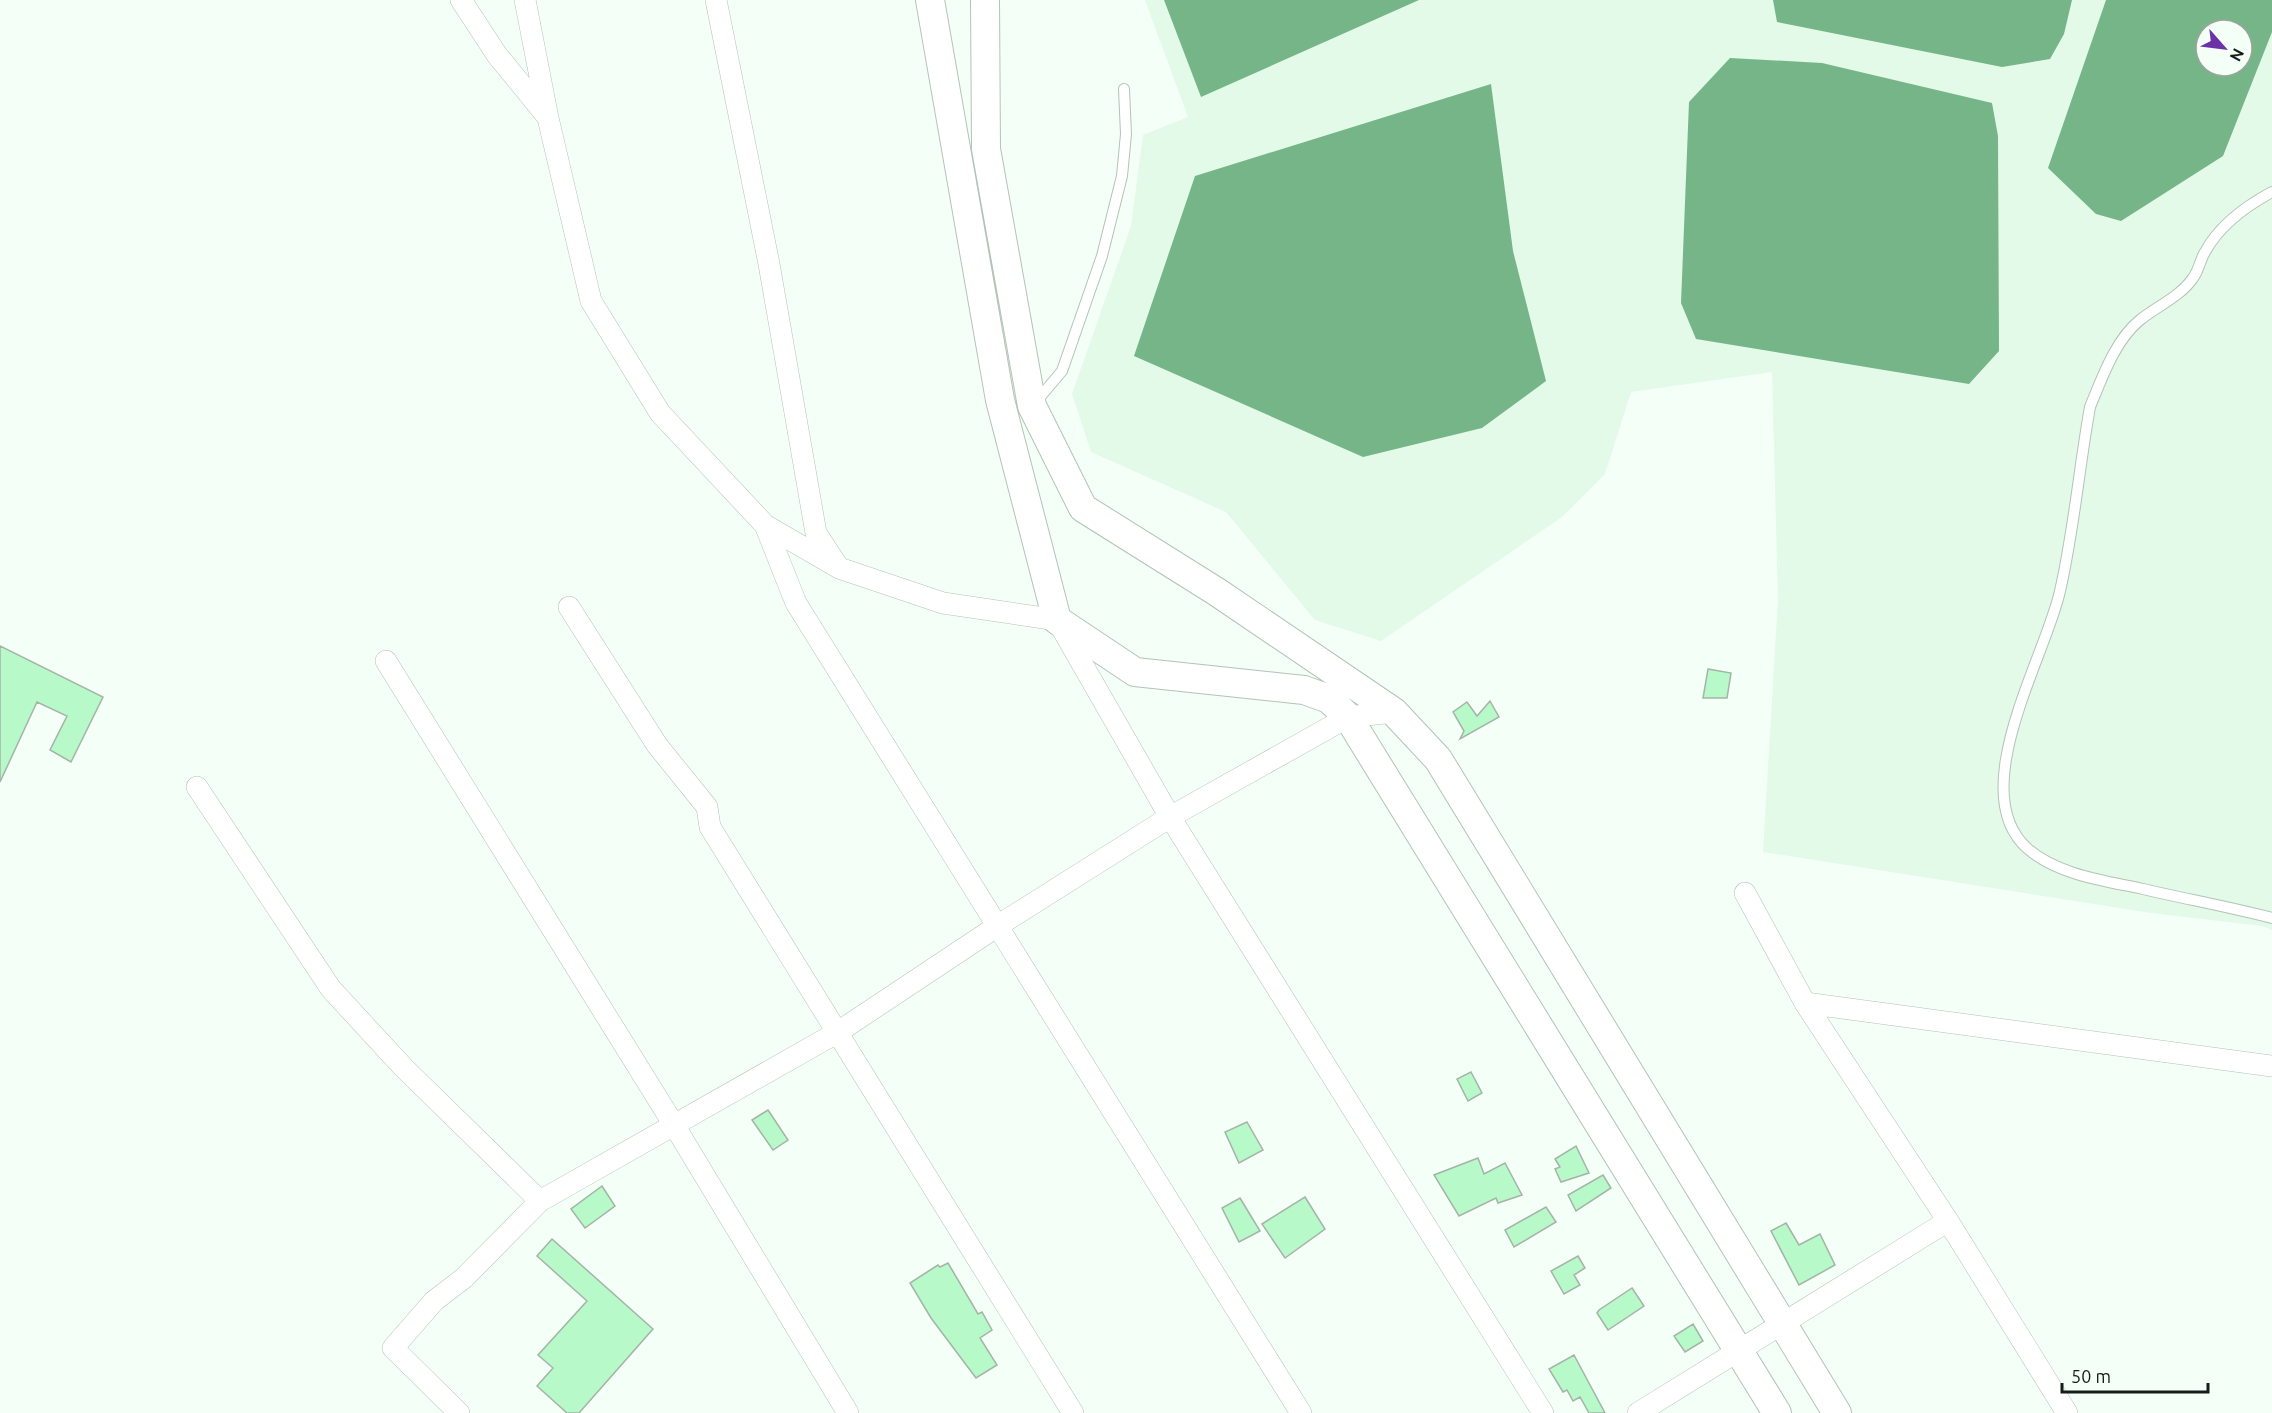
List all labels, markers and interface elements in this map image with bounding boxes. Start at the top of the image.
north arrow [2194,18,2254,78]
text: N [2226,46,2248,65]
scale bar [2062,1356,2208,1394]
text: 50 m [2071,1366,2111,1386]

